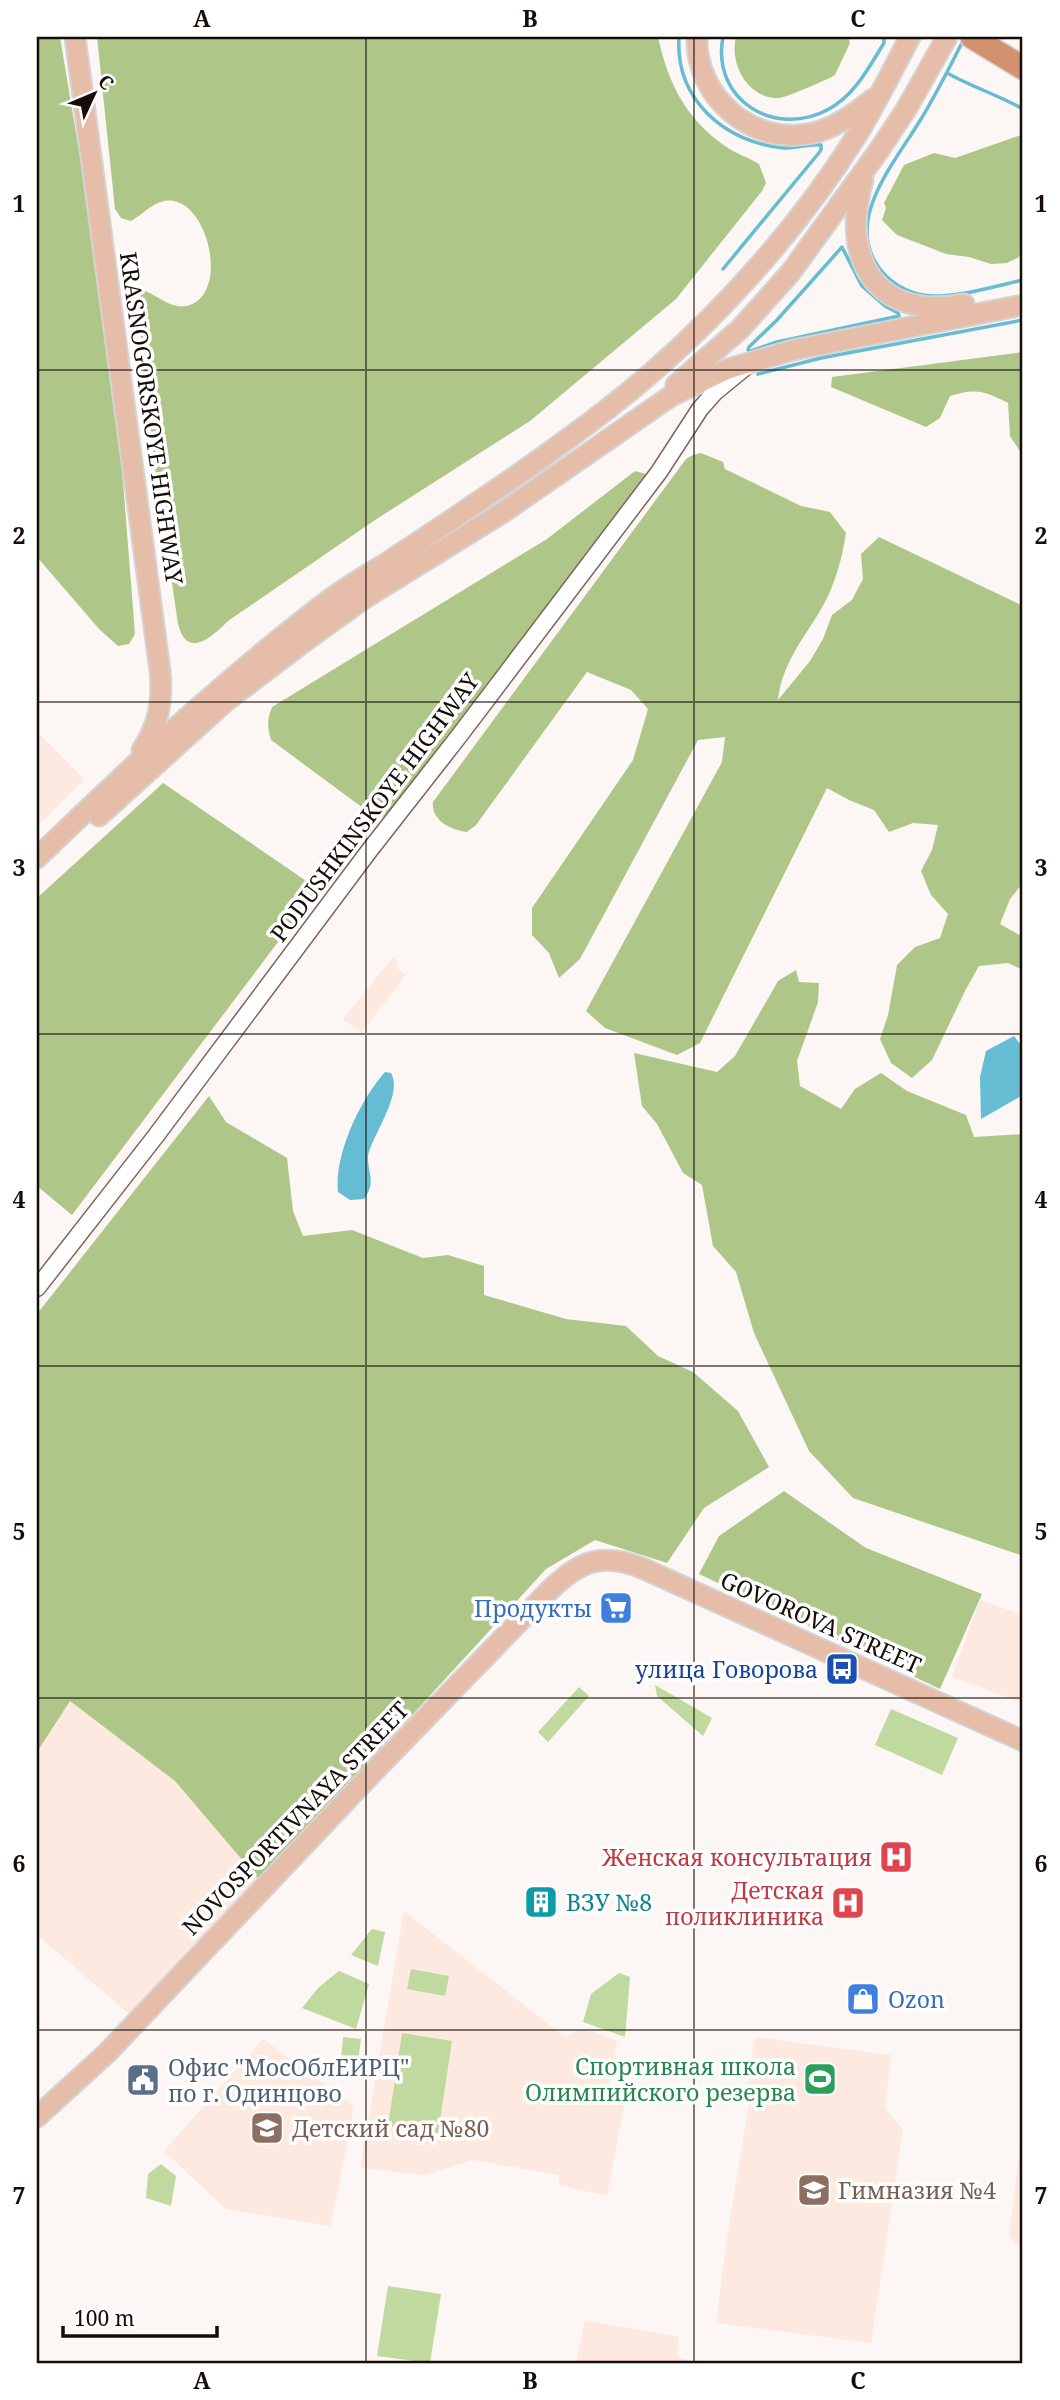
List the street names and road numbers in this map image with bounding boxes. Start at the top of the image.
street label: KRASNOGORSKOYE HIGHWAY [113,250,191,587]
street label: PODUSHKINSKOYE HIGHWAY [262,665,486,948]
street label: GOVOROVA STREET [716,1563,926,1681]
street label: NOVOSPORTIVNAYA STREET [175,1694,415,1942]

